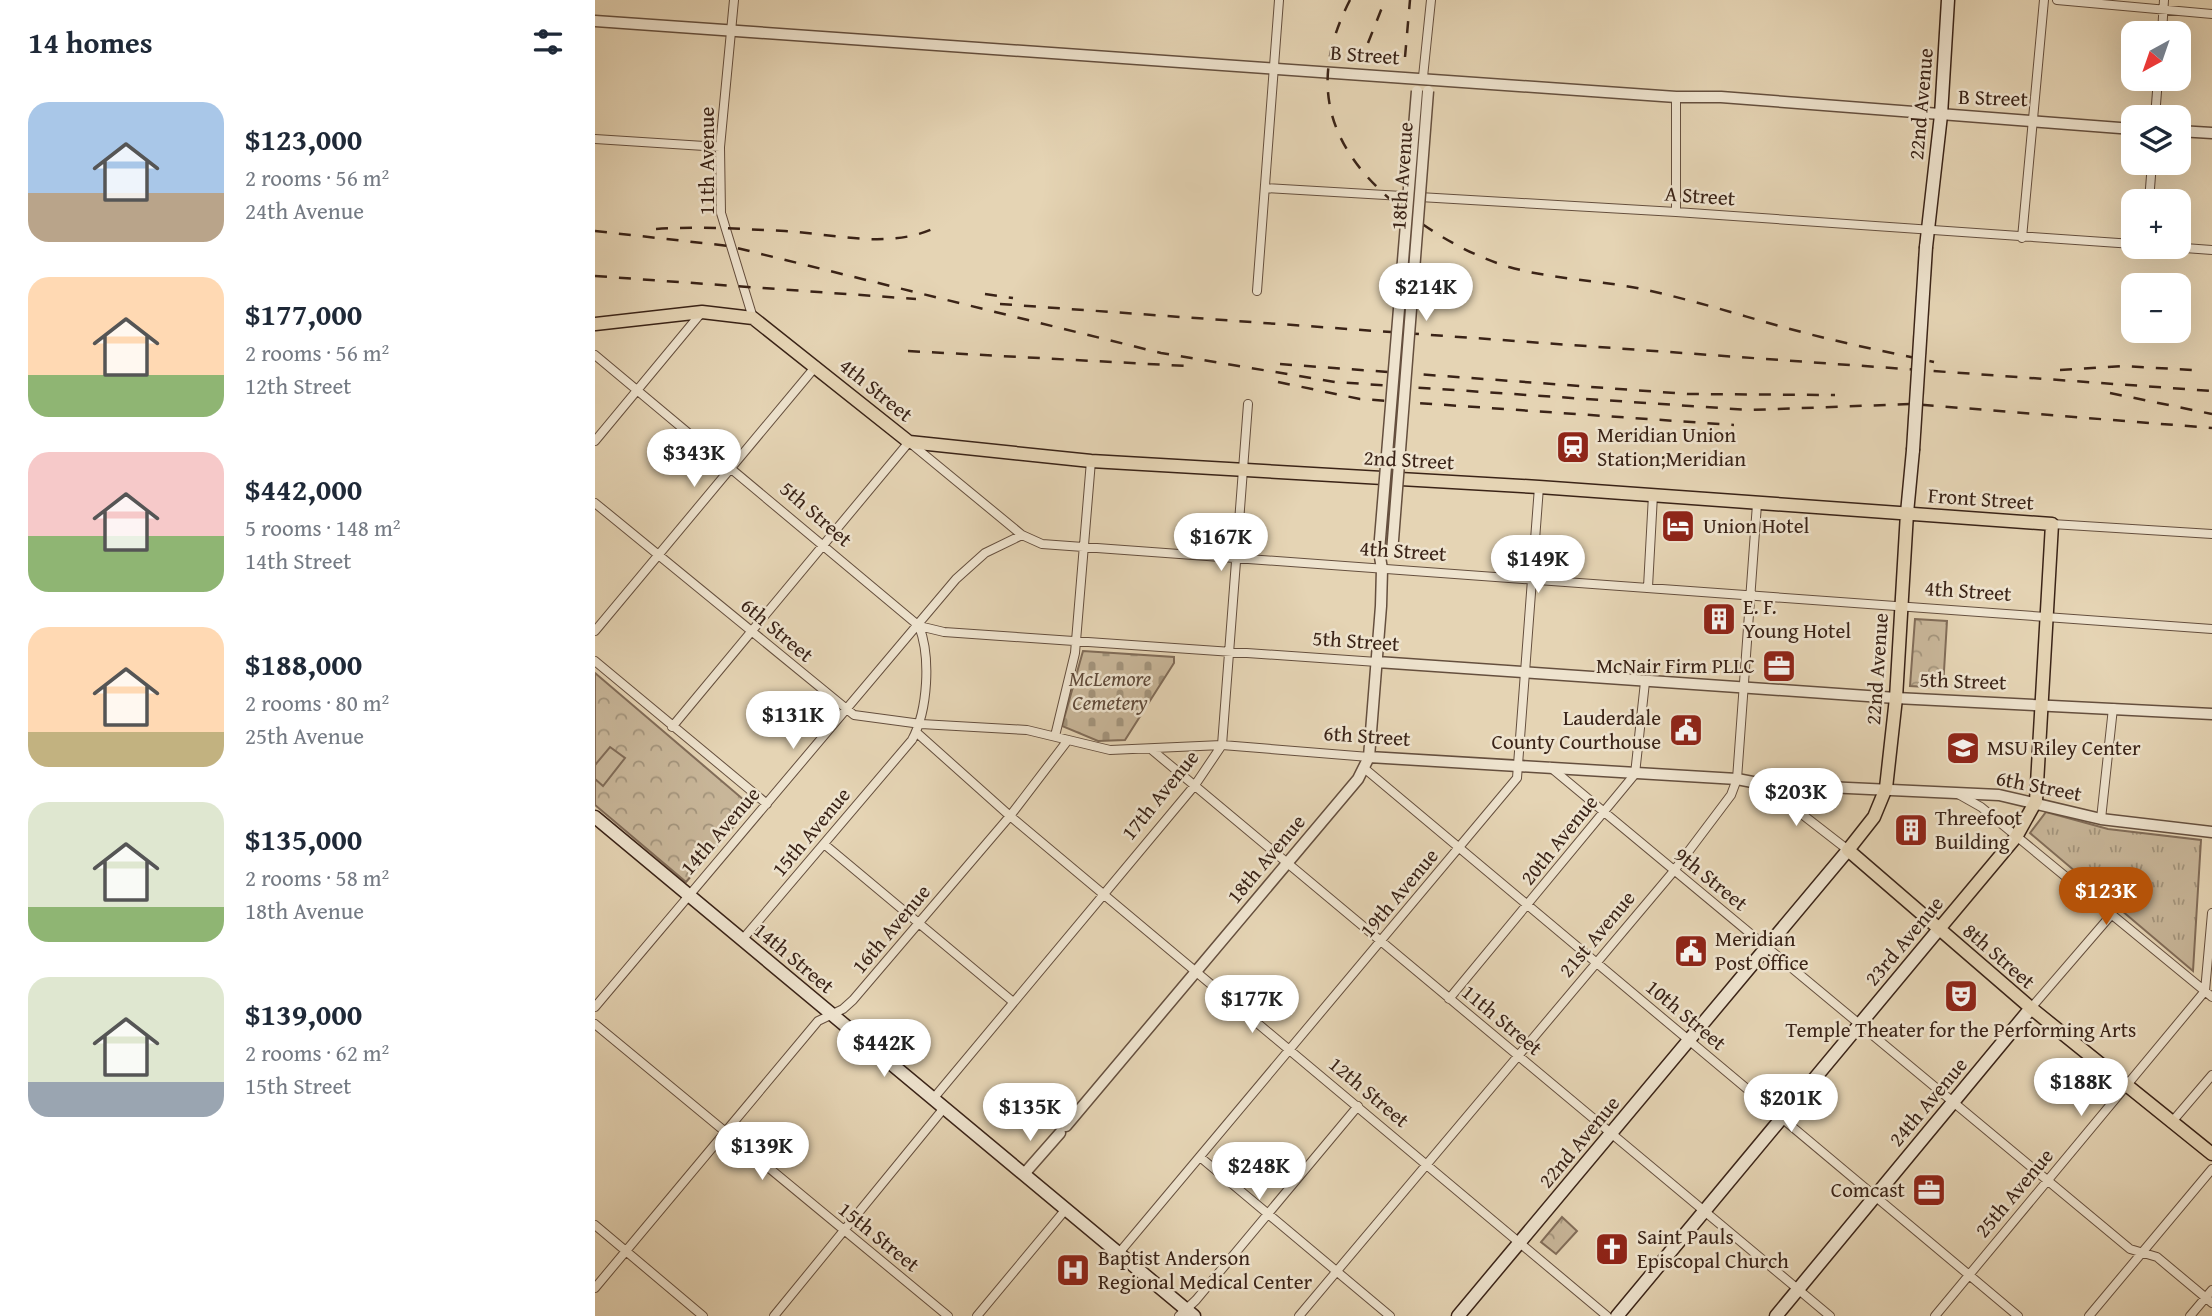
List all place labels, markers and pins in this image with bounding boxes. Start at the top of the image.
pin: $214K [1377,264,1475,323]
place label: Meridian Union Station;Meridian [1597,419,1746,474]
station icon: Meridian Union Station;Meridian [1554,428,1592,466]
pin: $343K [645,430,743,489]
hotel icon: Union Hotel [1659,507,1697,545]
place label: Union Hotel [1703,510,1810,541]
pin: $167K [1172,514,1270,573]
pin: $149K [1489,536,1587,595]
place label: E. F. Young Hotel [1743,591,1851,646]
building icon: E. F. Young Hotel [1700,600,1738,638]
office icon: McNair Firm PLLC [1760,647,1798,685]
place label: McNair Firm PLLC [1596,650,1755,681]
pin: $131K [744,692,842,751]
place label: Lauderdale County Courthouse [1492,702,1661,757]
public building icon: Lauderdale County Courthouse [1667,711,1705,749]
school or university icon: MSU Riley Center [1944,729,1982,767]
place label: MSU Riley Center [1987,732,2141,763]
pin: $203K [1747,768,1845,828]
place label: Threefoot Building [1935,802,2023,857]
building icon: Threefoot Building [1892,811,1930,849]
pin: $123K [2057,867,2155,927]
place label: Meridian Post Office [1715,923,1809,978]
public building icon: Meridian Post Office [1672,932,1710,970]
pin: $177K [1203,976,1301,1035]
theatre icon: Temple Theater for the Performing Arts [1942,977,1980,1015]
place label: Temple Theater for the Performing Arts [1786,1014,2136,1045]
pin: $442K [835,1020,933,1079]
pin: $188K [2032,1058,2130,1118]
pin: $201K [1742,1074,1840,1134]
pin: $135K [981,1084,1079,1143]
pin: $139K [713,1122,811,1182]
pin: $248K [1210,1142,1308,1202]
office icon: Comcast [1910,1171,1948,1209]
place label: Comcast [1831,1174,1906,1205]
place label: Saint Pauls Episcopal Church [1637,1221,1789,1276]
church icon: Saint Pauls Episcopal Church [1593,1230,1631,1268]
place label: Baptist Anderson Regional Medical Center [1098,1242,1312,1297]
hospital icon: Baptist Anderson Regional Medical Center [1054,1251,1092,1289]

